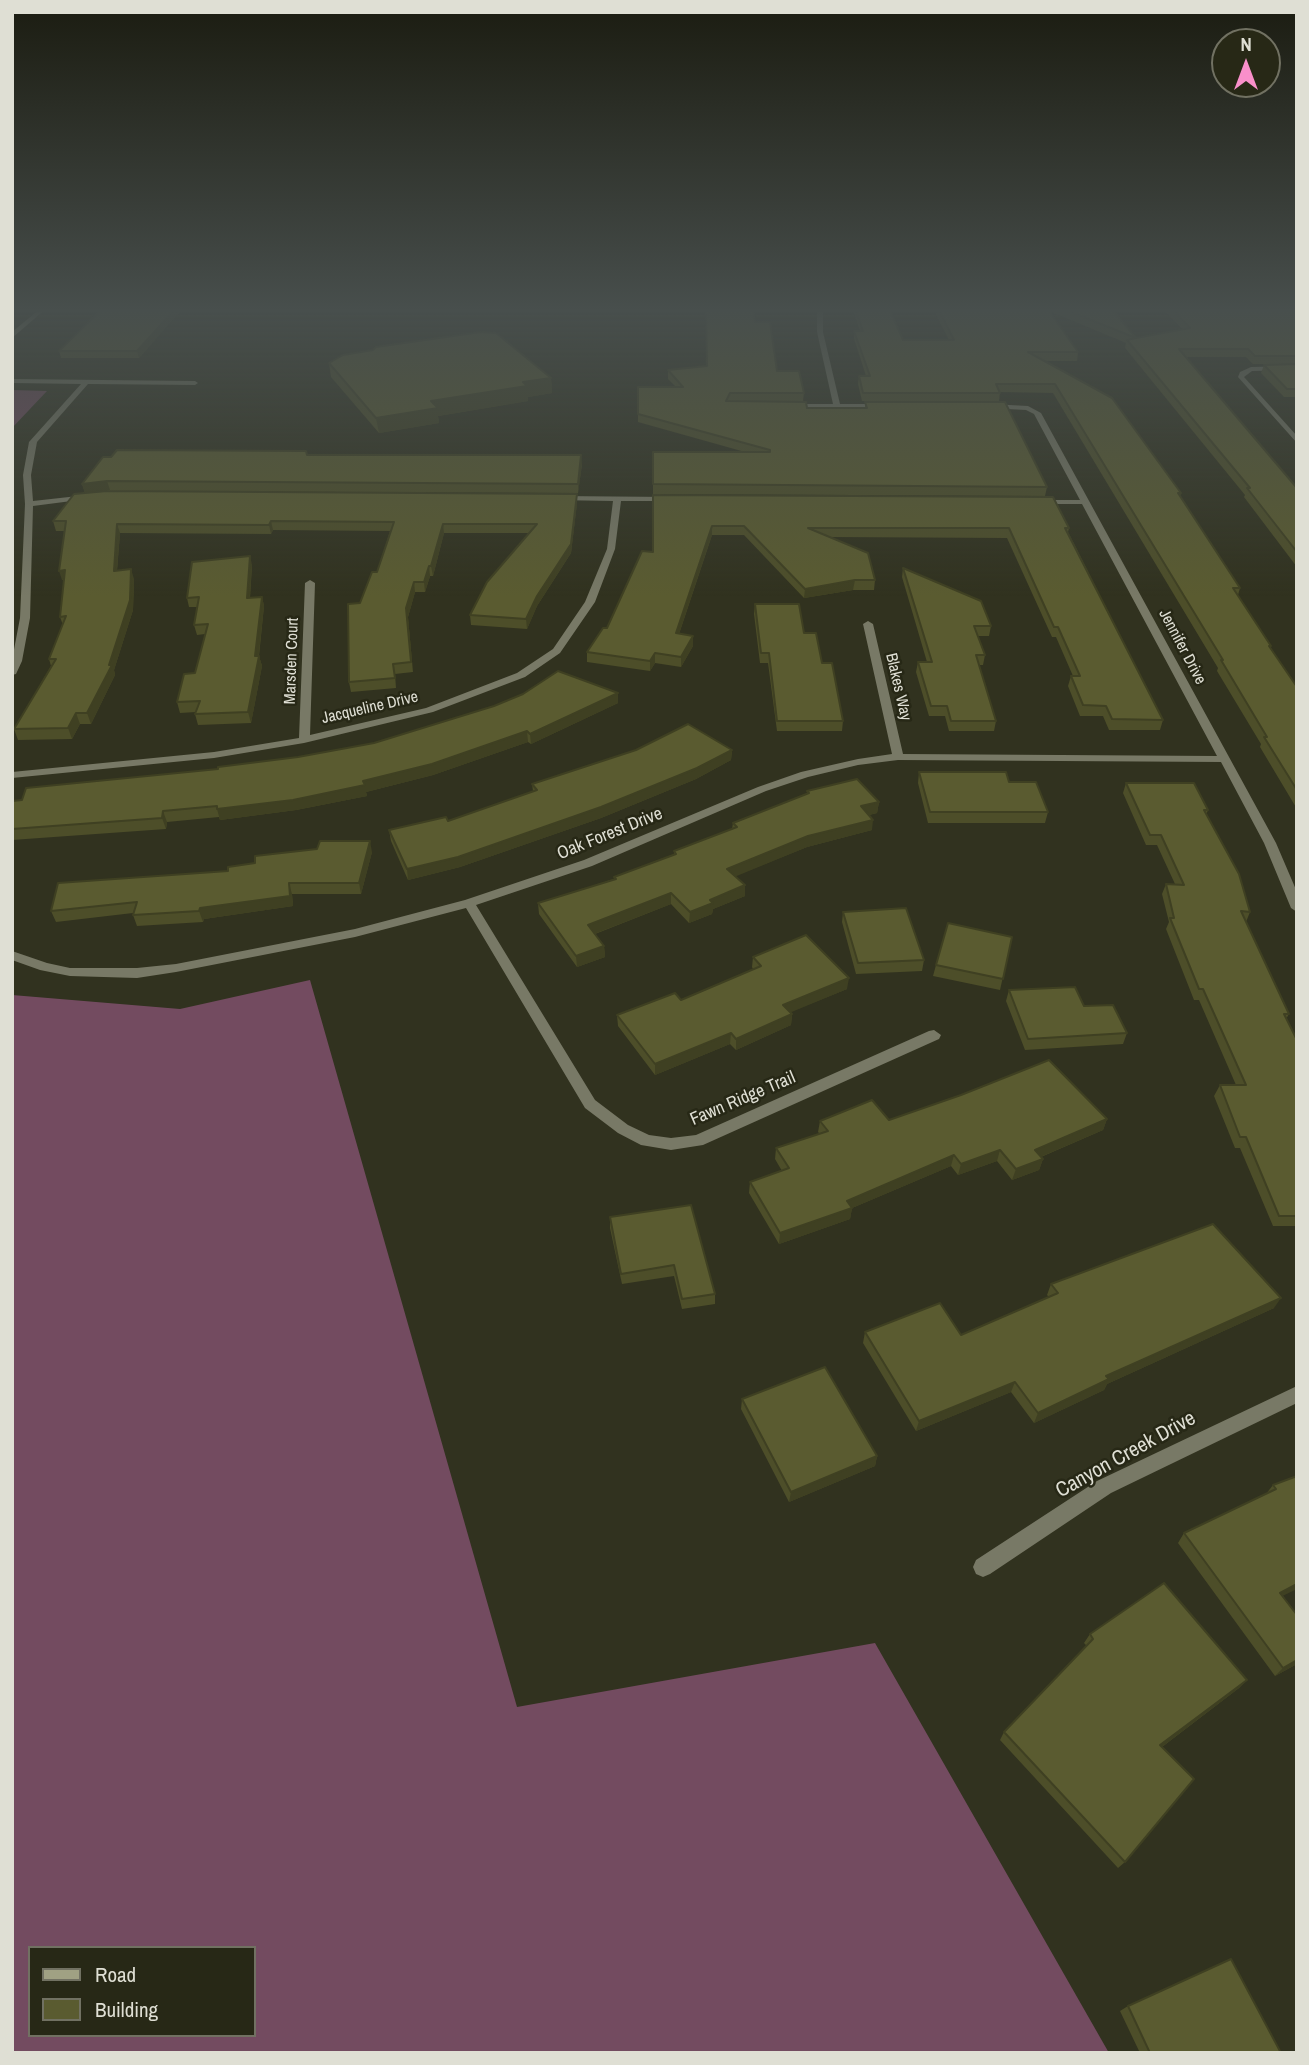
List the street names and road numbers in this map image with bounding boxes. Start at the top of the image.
street label: Jennifer Drive [1154,606,1210,688]
street label: Marsden Court [281,617,303,705]
street label: Blakes Way [881,651,915,723]
street label: Jacqueline Drive [320,688,420,728]
street label: Oak Forest Drive [554,803,666,865]
street label: Fawn Ridge Trail [687,1067,799,1131]
street label: Canyon Creek Drive [1052,1406,1200,1504]

